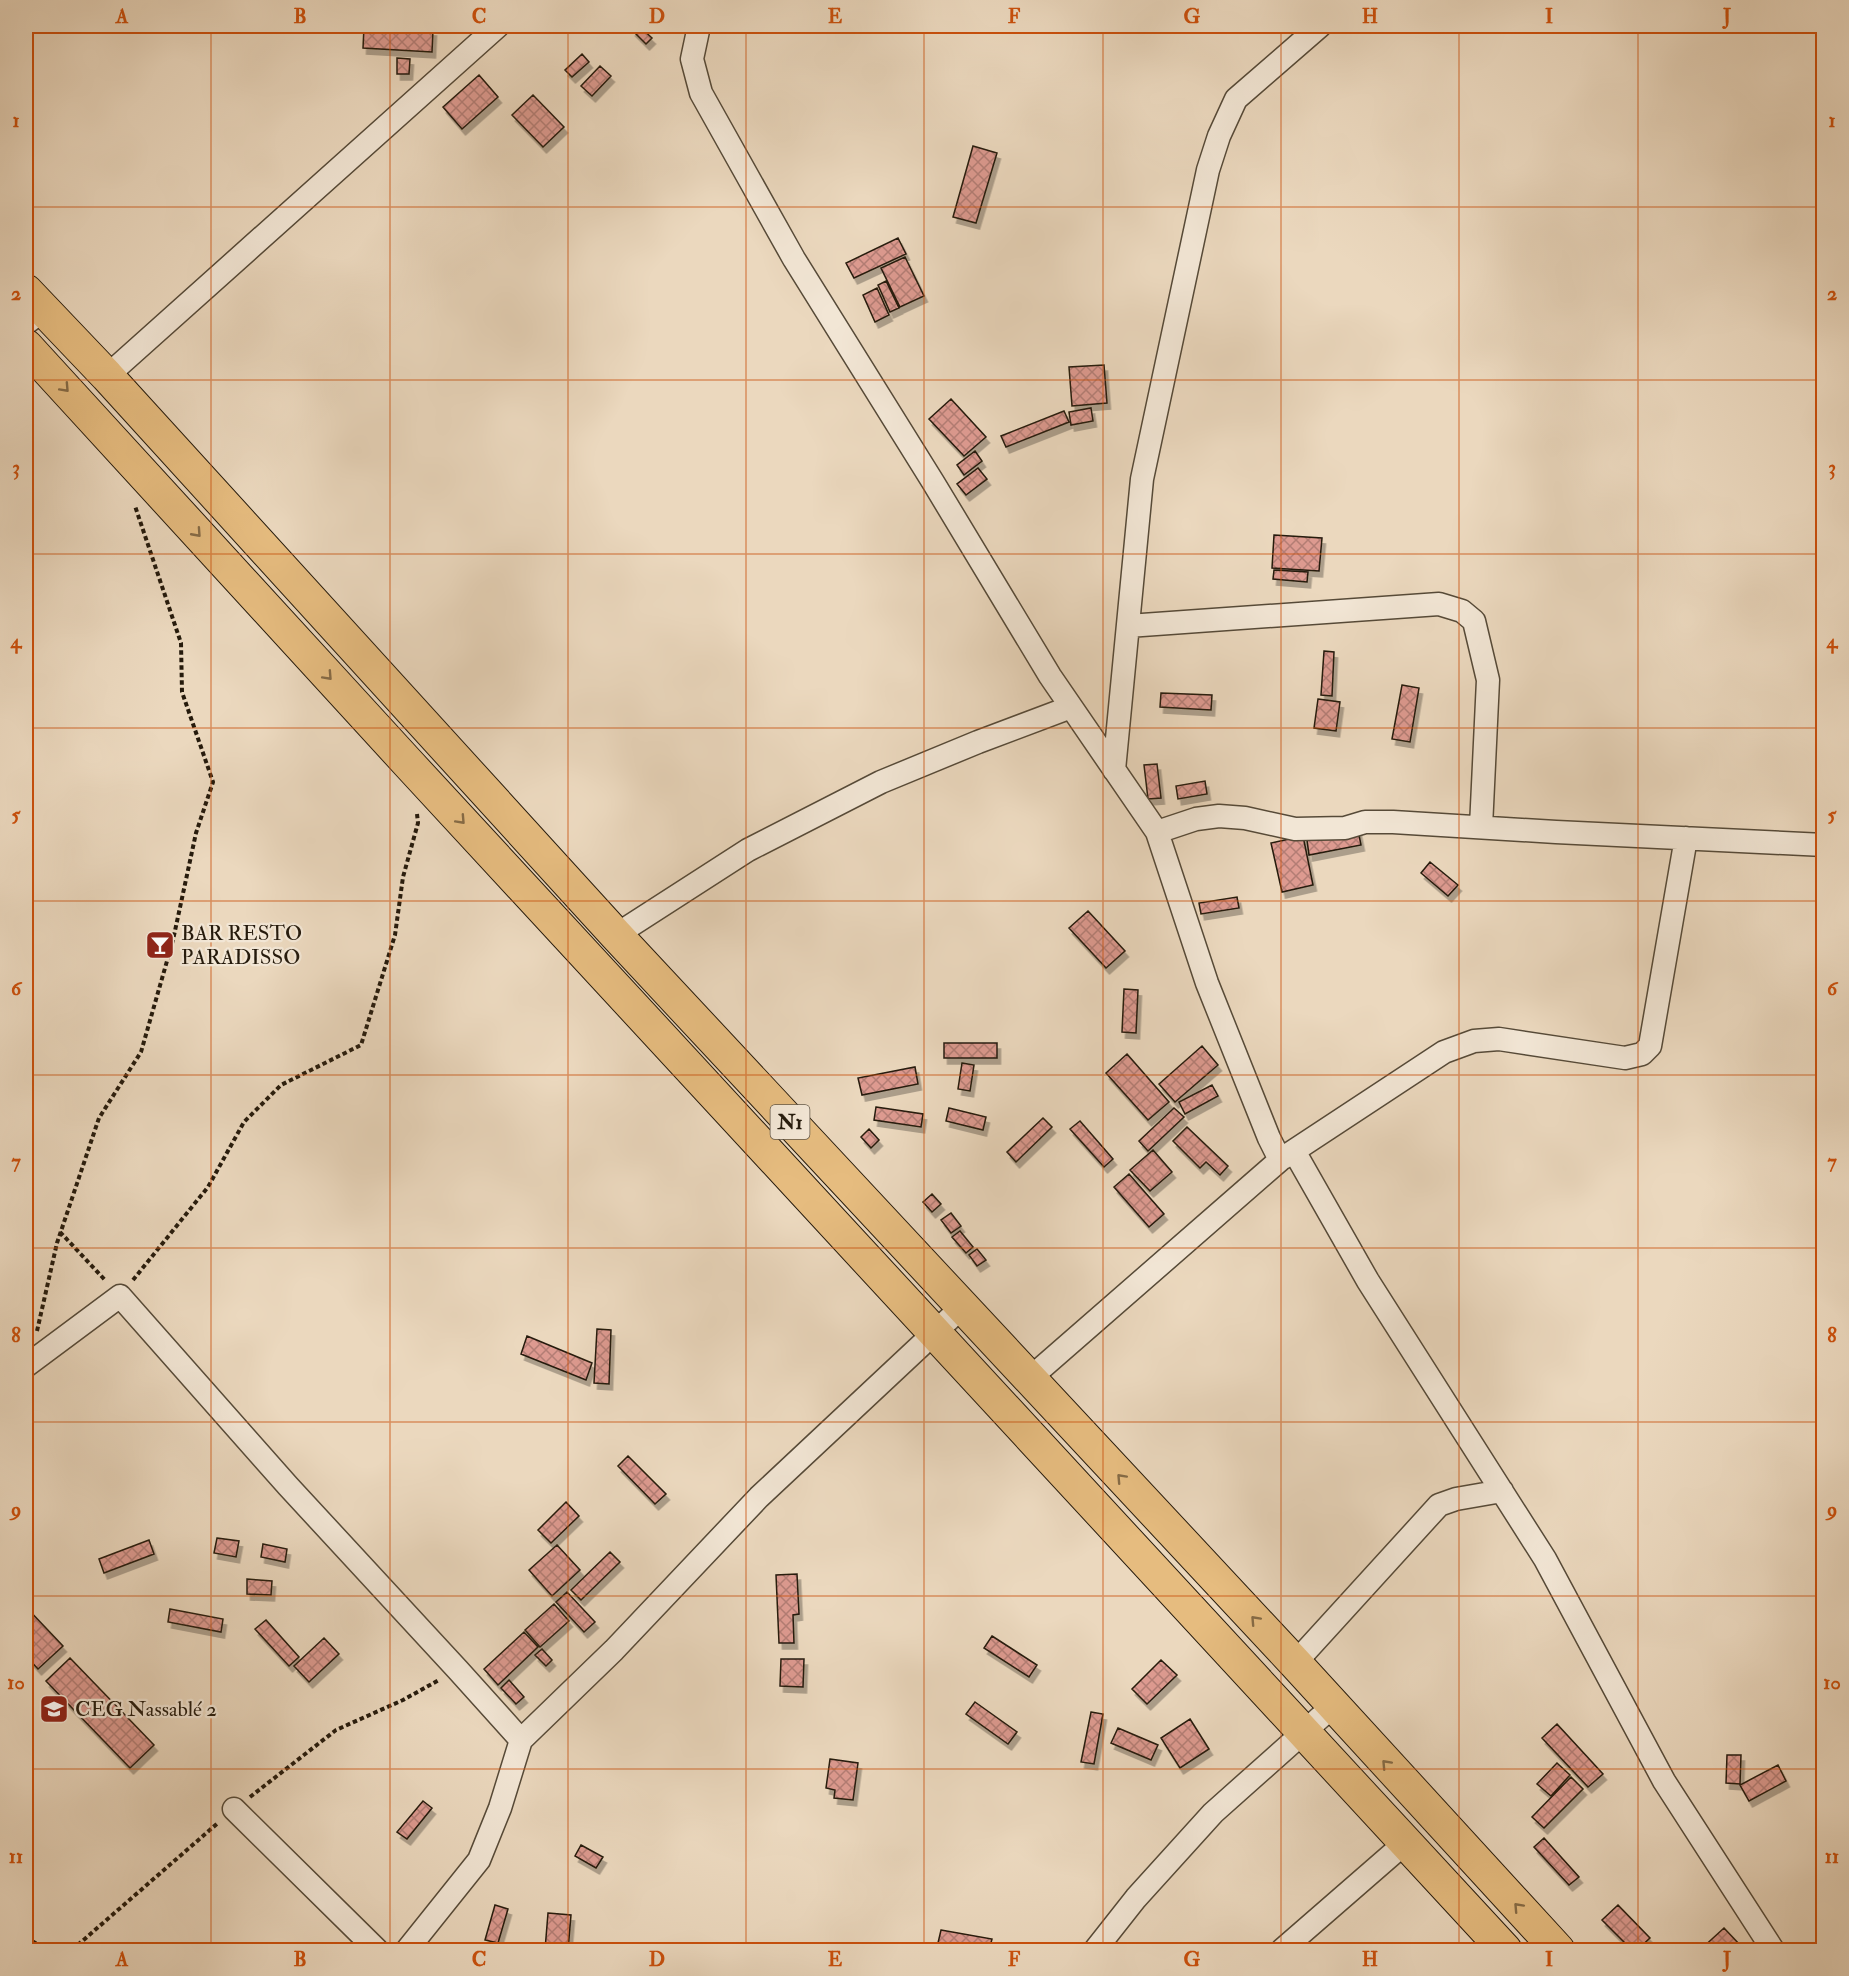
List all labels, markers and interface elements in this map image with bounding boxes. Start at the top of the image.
text: A [115,4,129,29]
text: B [293,4,307,29]
text: C [472,4,486,29]
text: D [649,4,665,29]
text: E [828,4,843,29]
text: F [1008,4,1021,29]
text: G [1184,4,1201,29]
text: H [1362,4,1378,29]
text: I [1545,4,1553,29]
text: J [1722,4,1731,29]
text: 1 [12,108,20,133]
text: 1 [1828,108,1836,133]
text: 2 [11,281,21,306]
text: 2 [1827,281,1837,306]
one-way arrow [58,381,69,392]
text: 3 [12,455,20,480]
text: 3 [1828,455,1836,480]
one-way arrow [190,526,201,536]
text: 4 [10,629,23,654]
text: 4 [1826,629,1839,654]
one-way arrow [321,670,332,680]
text: 5 [12,802,22,827]
text: 5 [1828,802,1838,827]
one-way arrow [453,812,464,823]
place label: BAR RESTO PARADISSO [181,920,302,971]
bar icon: BAR RESTO PARADISSO [144,929,176,961]
text: 6 [11,976,23,1001]
text: 6 [1827,976,1839,1001]
road number: N1 [770,1105,810,1139]
text: 7 [11,1149,21,1174]
text: 7 [1827,1149,1837,1174]
text: 8 [11,1323,21,1348]
text: 8 [1827,1323,1837,1348]
one-way arrow [1118,1474,1129,1485]
text: 9 [9,1497,21,1522]
text: 9 [1825,1497,1837,1522]
one-way arrow [1251,1616,1262,1627]
text: 10 [7,1670,25,1695]
text: 10 [1823,1670,1841,1695]
school or university icon: CEG Nassablé 2 [38,1693,70,1725]
place label: CEG Nassablé 2 [75,1696,217,1723]
one-way arrow [1382,1760,1393,1771]
text: 11 [9,1844,23,1869]
text: 11 [1825,1844,1839,1869]
one-way arrow [1514,1904,1525,1914]
text: A [115,1947,129,1972]
text: B [293,1947,307,1972]
text: C [472,1947,486,1972]
text: D [649,1947,665,1972]
text: E [828,1947,843,1972]
text: F [1008,1947,1021,1972]
text: G [1184,1947,1201,1972]
text: H [1362,1947,1378,1972]
text: I [1545,1947,1553,1972]
text: J [1722,1947,1731,1972]

